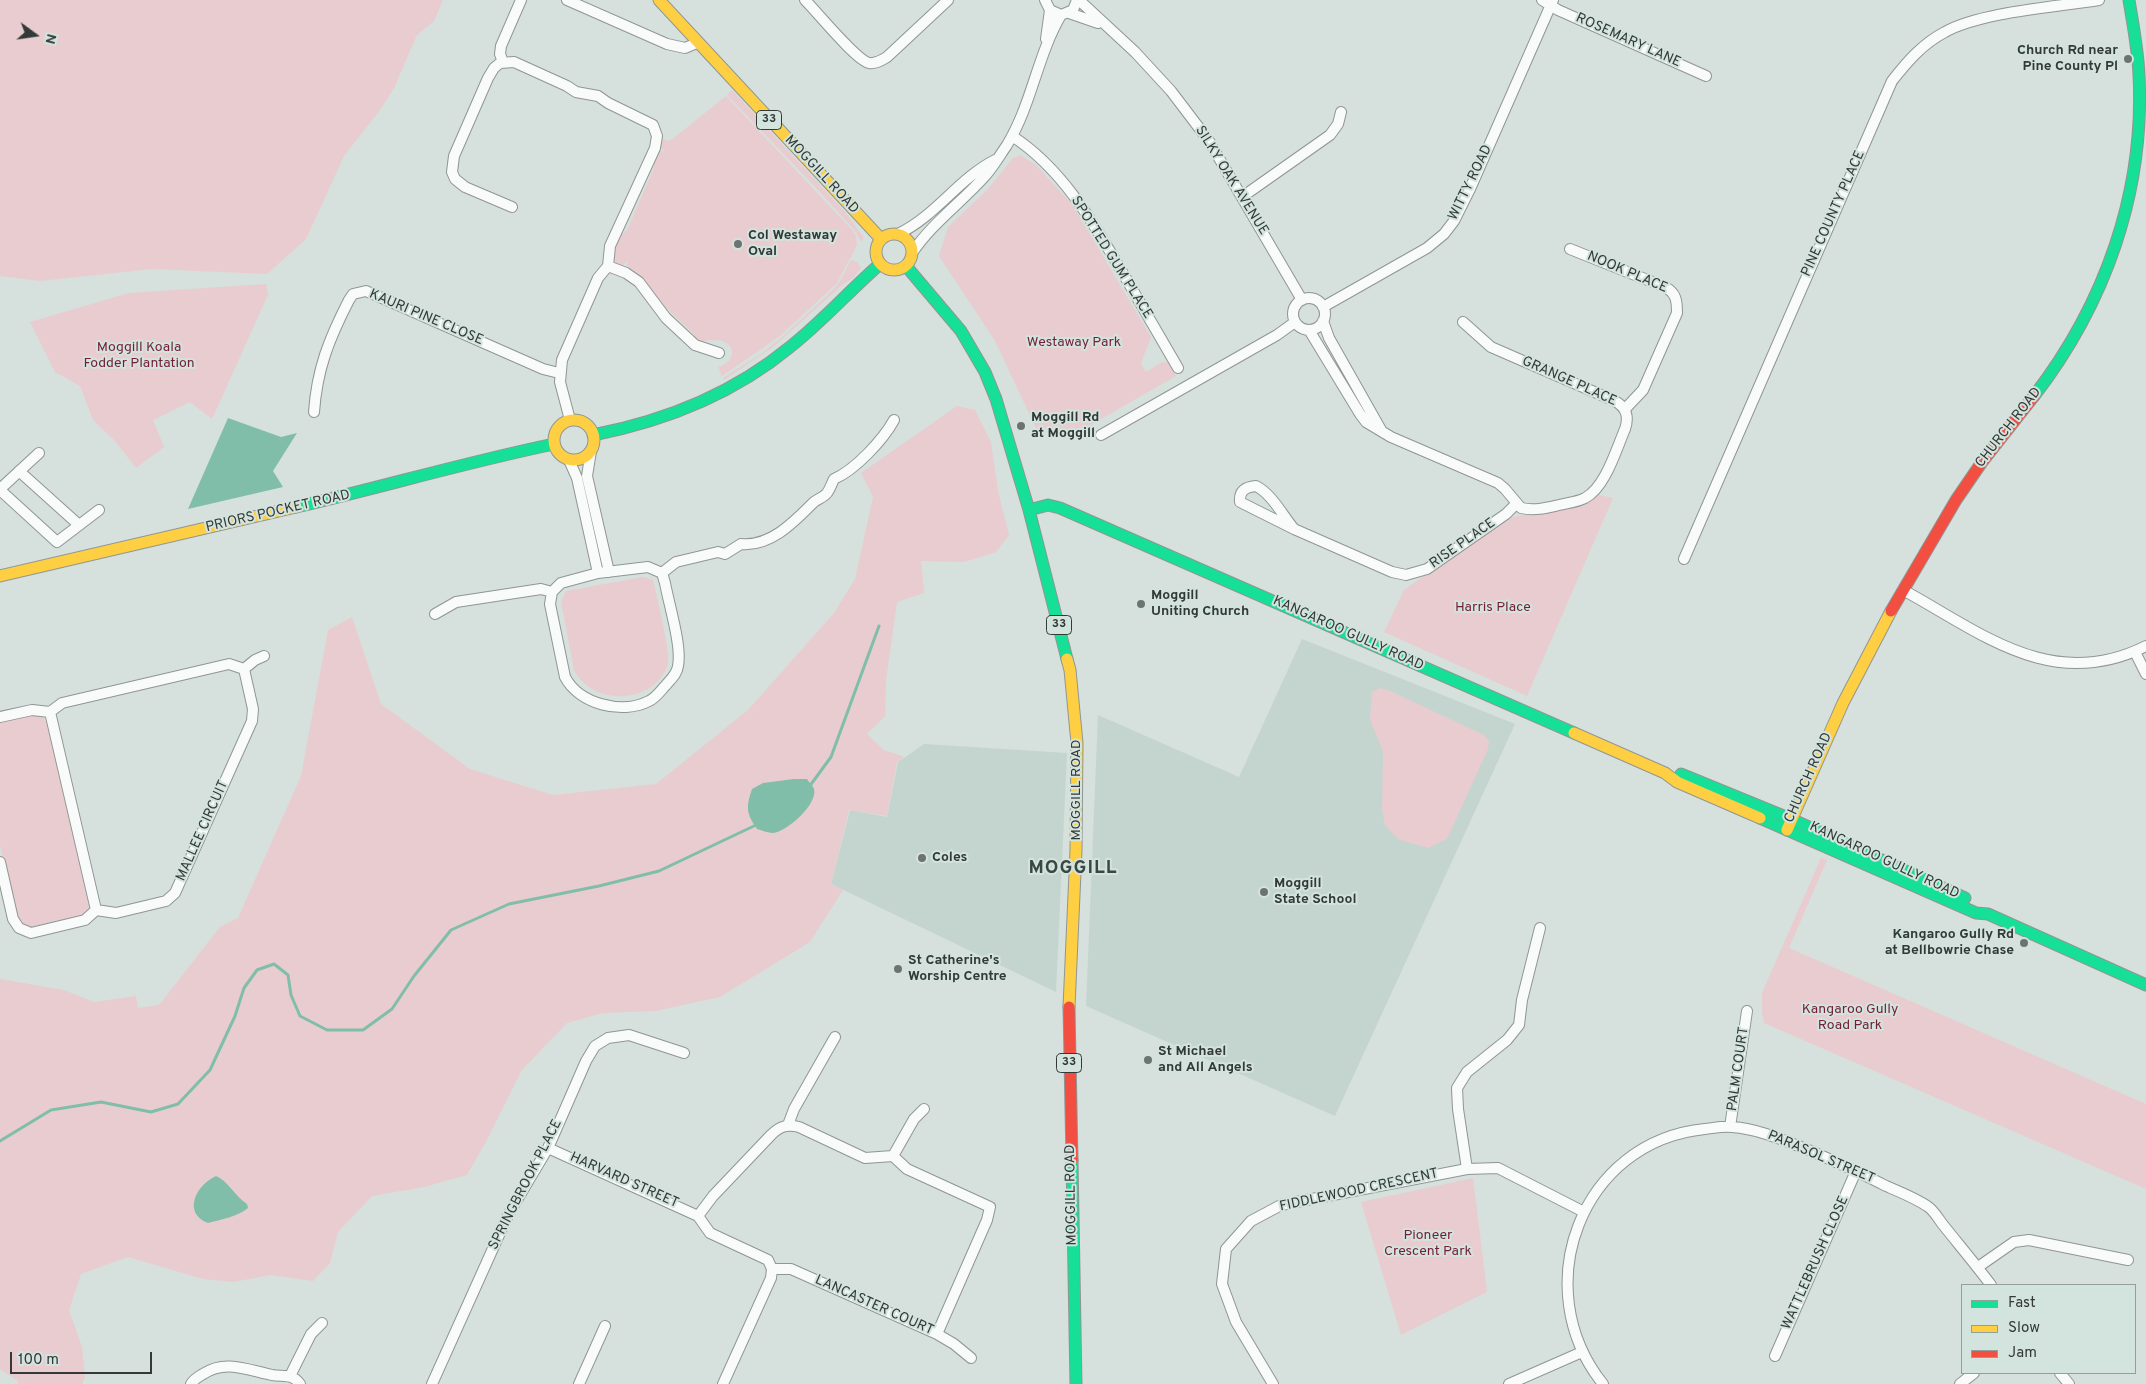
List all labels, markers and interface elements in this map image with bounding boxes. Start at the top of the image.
north arrow [10,10,60,60]
street label: ROSEMARY LANE [1573,10,1683,72]
text: N [41,32,60,46]
place label: Church Rd near Pine County Pl [2017,43,2118,75]
marker: Church Rd near Pine County Pl [2122,53,2134,65]
road number: 33 [756,110,782,130]
street label: SILKY OAK AVENUE [1191,123,1271,239]
street label: MOGGILL ROAD [780,132,862,218]
street label: WITTY ROAD [1446,143,1496,223]
street label: PINE COUNTY PLACE [1799,148,1869,280]
street label: SPOTTED GUM PLACE [1066,194,1156,322]
place label: Col Westaway Oval [748,228,837,260]
marker: Col Westaway Oval [732,238,744,250]
street label: NOOK PLACE [1584,248,1670,298]
street label: KAURI PINE CLOSE [366,286,486,350]
park label: Westaway Park [1027,335,1121,351]
park label: Moggill Koala Fodder Plantation [83,340,195,372]
street label: GRANGE PLACE [1519,354,1619,410]
street label: CHURCH ROAD [1972,385,2046,471]
place label: Moggill Rd at Moggill [1031,410,1099,442]
marker: Moggill Rd at Moggill [1015,420,1027,432]
street label: PRIORS POCKET ROAD [204,487,352,537]
street label: RISE PLACE [1427,515,1499,573]
place label: Moggill Uniting Church [1151,588,1249,620]
street label: KANGAROO GULLY ROAD [1270,593,1426,675]
marker: Moggill Uniting Church [1135,598,1147,610]
park label: Harris Place [1455,600,1531,616]
road number: 33 [1046,616,1072,634]
street label: CHURCH ROAD [1782,730,1836,826]
street label: MOGGILL ROAD [1069,739,1085,841]
street label: MALLEE CIRCUIT [173,778,233,884]
street label: KANGAROO GULLY ROAD [1806,819,1962,903]
place label: Coles [932,850,967,866]
marker: Coles [916,852,928,864]
district label: MOGGILL [1028,858,1118,880]
place label: Moggill State School [1274,876,1356,909]
marker: Moggill State School [1258,886,1270,898]
place label: Kangaroo Gully Rd at Bellbowrie Chase [1885,927,2014,960]
marker: Kangaroo Gully Rd at Bellbowrie Chase [2018,937,2030,949]
place label: St Catherine's Worship Centre [908,953,1007,986]
marker: St Catherine's Worship Centre [892,963,904,975]
park label: Kangaroo Gully Road Park [1802,1002,1898,1034]
street label: PALM COURT [1725,1026,1753,1112]
place label: St Michael and All Angels [1158,1044,1253,1076]
road number: 33 [1056,1054,1082,1072]
marker: St Michael and All Angels [1142,1054,1154,1066]
street label: SPRINGBROOK PLACE [486,1117,566,1253]
street label: PARASOL STREET [1765,1128,1877,1188]
street label: MOGGILL ROAD [1063,1144,1081,1246]
street label: HARVARD STREET [567,1149,681,1213]
street label: FIDDLEWOOD CRESCENT [1278,1166,1440,1216]
street label: WATTLEBRUSH CLOSE [1779,1193,1853,1333]
park label: Pioneer Crescent Park [1384,1228,1472,1260]
street label: LANCASTER COURT [812,1272,936,1340]
legend [1961,1284,2136,1374]
text: Fast [2008,1294,2036,1313]
text: Slow [2008,1319,2040,1338]
scale bar [12,1342,155,1374]
text: Jam [2008,1344,2037,1363]
text: 100 m [18,1351,59,1370]

